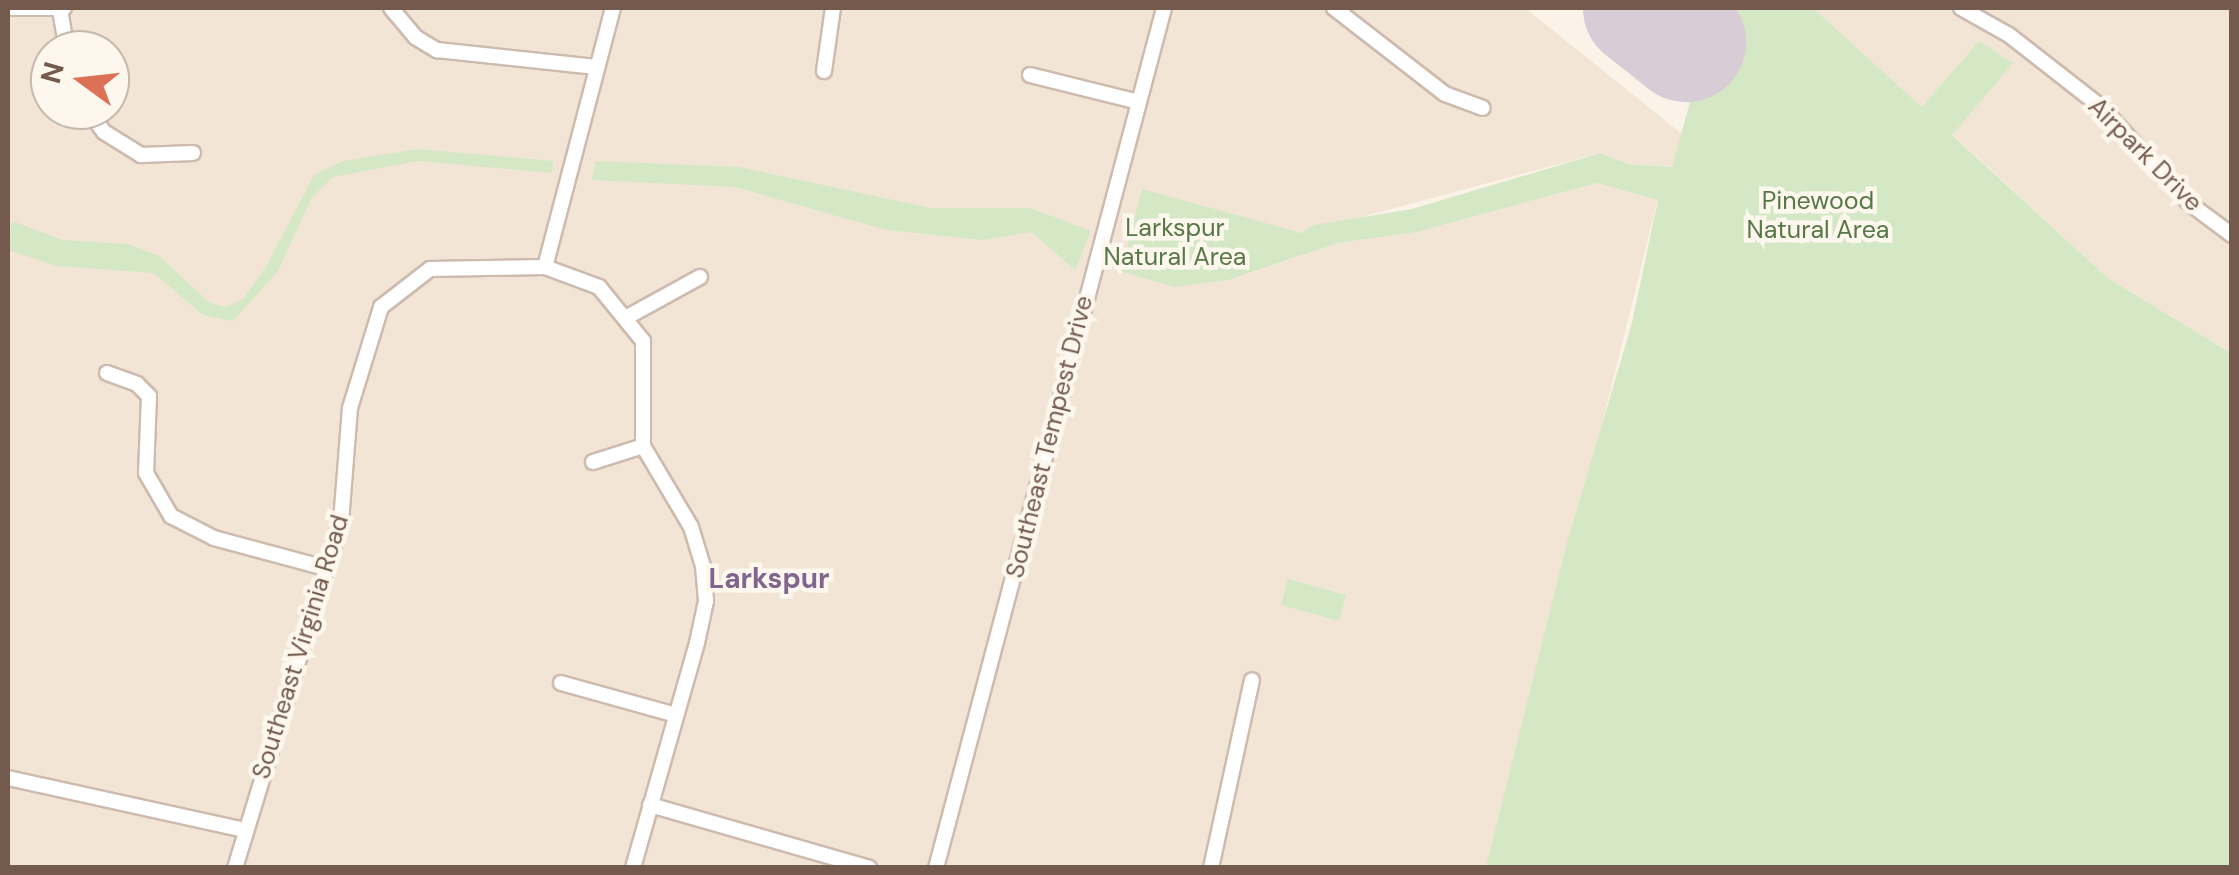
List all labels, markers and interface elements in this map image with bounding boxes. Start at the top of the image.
north arrow [30,30,130,130]
text: N [32,58,73,87]
street label: Airpark Drive [2082,92,2208,218]
park label: Pinewood Natural Area [1747,187,1889,246]
park label: Larkspur Natural Area [1104,214,1246,273]
street label: Southeast Tempest Drive [1000,293,1100,581]
street label: Southeast Virginia Road [247,511,355,783]
district label: Larkspur [709,562,829,596]

